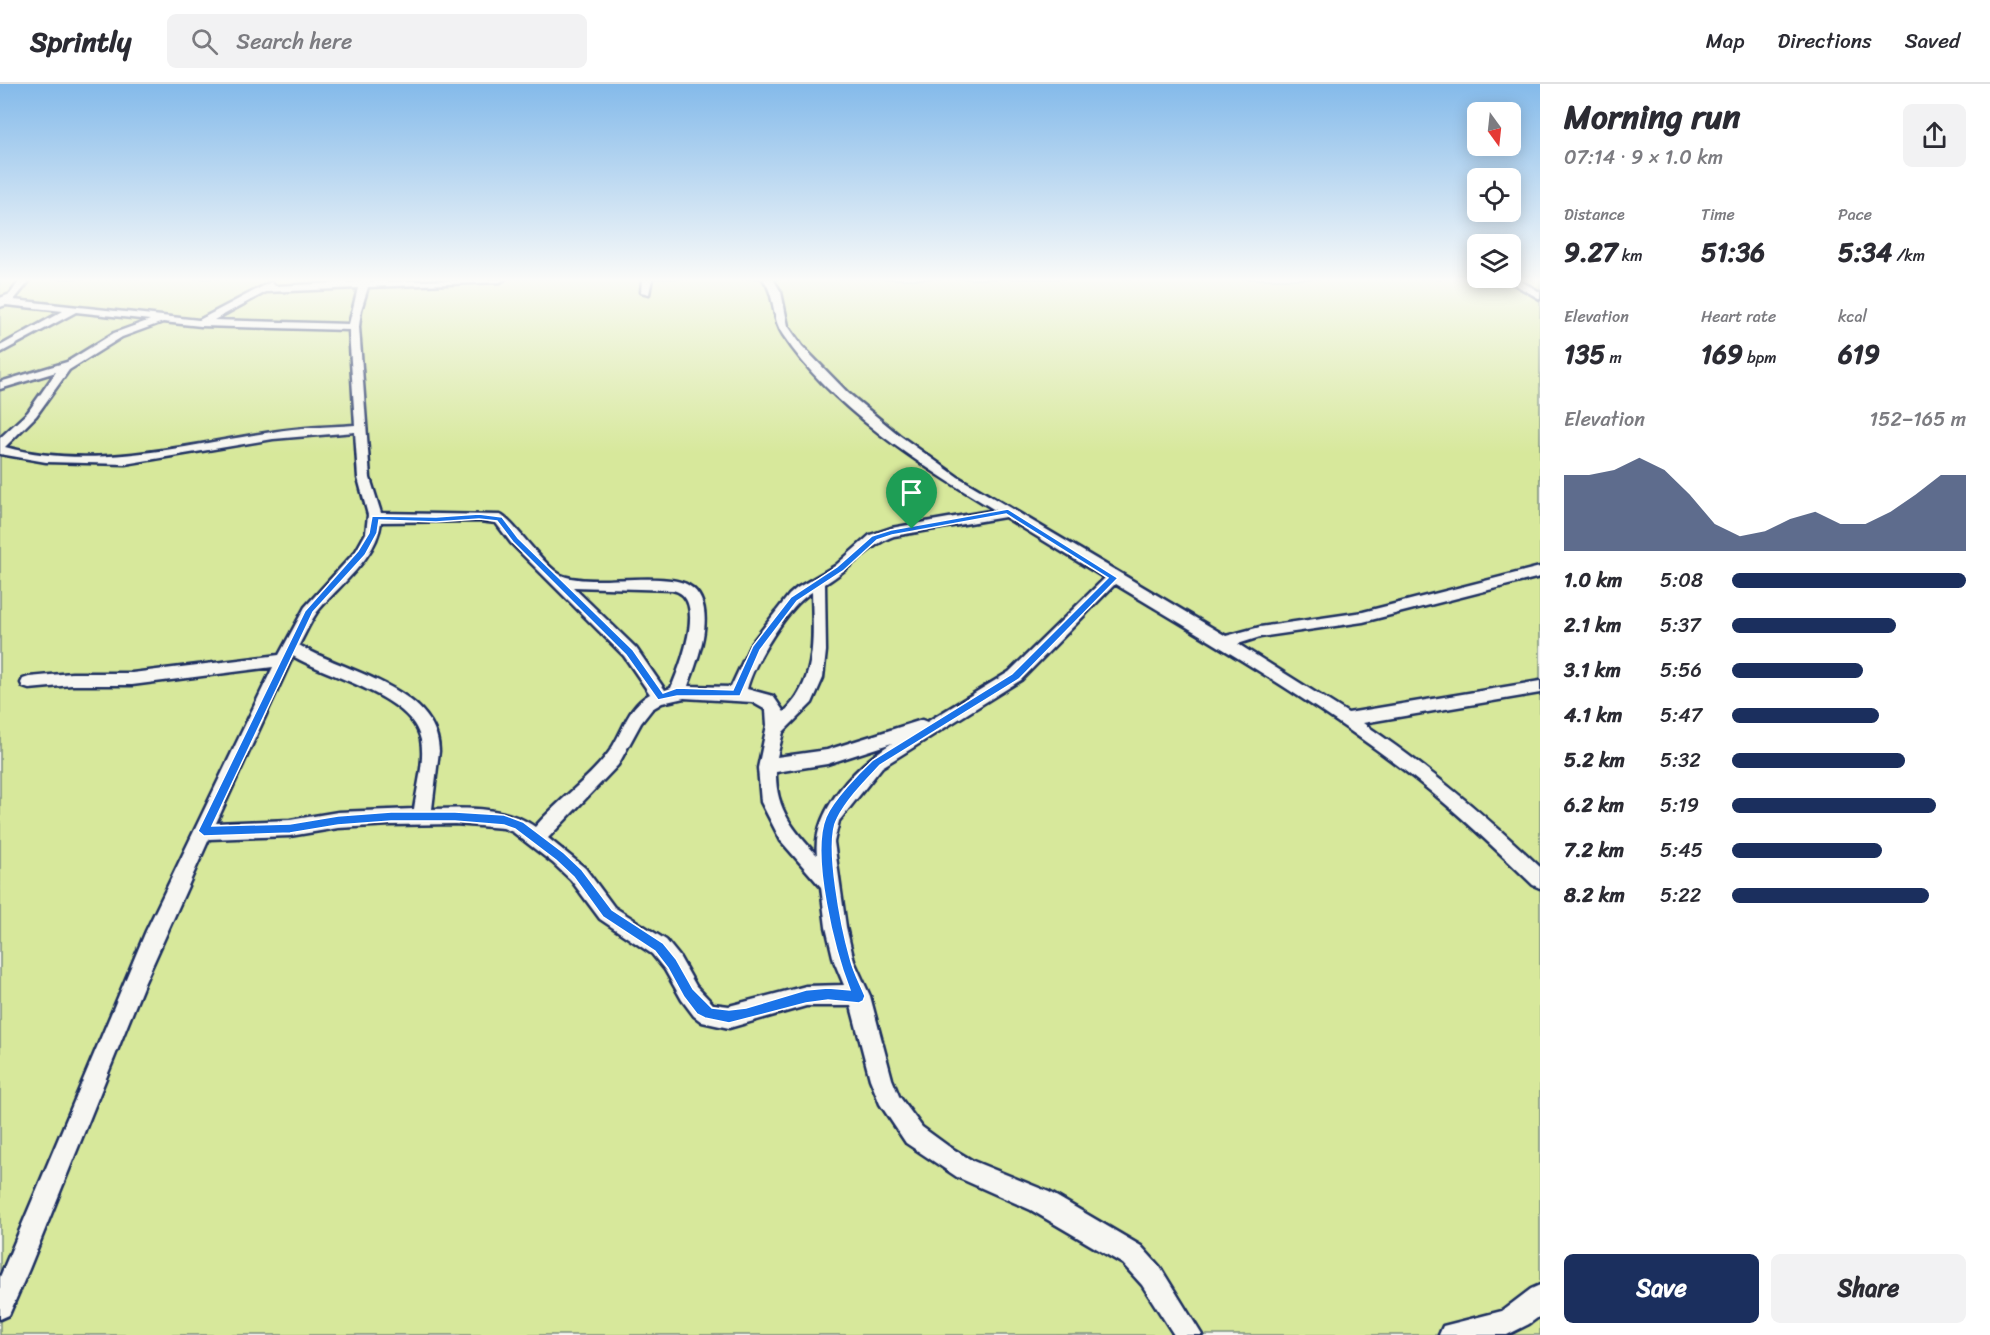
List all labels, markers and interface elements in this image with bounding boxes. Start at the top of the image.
search box [167,14,587,68]
text: Sprintly [30,17,131,66]
text: Search here [236,22,352,61]
text: Map [1706,22,1744,60]
text: Directions [1777,22,1872,60]
text: Saved [1905,22,1960,60]
icon: search [188,25,221,58]
text: Morning run [1564,88,1740,146]
north arrow [1467,102,1521,156]
map controls [1467,102,1521,288]
button: share [1903,104,1966,167]
text: 07:14 · 9 × 1.0 km [1564,140,1723,175]
button: locate [1467,168,1521,222]
text: Distance [1564,200,1625,229]
text: Time [1701,200,1735,229]
text: Pace [1838,200,1872,229]
text: 9.27 [1564,229,1618,275]
text: 51:36 [1701,229,1765,275]
text: 5:34 [1838,229,1892,275]
button: layers [1467,234,1521,288]
text: km [1618,241,1643,270]
text: /km [1892,241,1925,270]
text: Elevation [1564,302,1629,331]
text: Heart rate [1701,302,1776,331]
text: kcal [1838,302,1867,331]
text: 135 [1564,331,1605,377]
text: 169 [1701,331,1743,377]
text: 619 [1838,331,1880,377]
text: m [1605,343,1622,372]
text: bpm [1743,343,1777,372]
text: Elevation [1564,402,1645,437]
text: 152–165 m [1870,402,1966,437]
pin [886,467,937,529]
icon: arrive [895,476,928,509]
text: 1.0 km [1564,563,1622,598]
text: 5:08 [1660,563,1703,598]
text: 2.1 km [1564,608,1621,643]
text: 5:37 [1660,608,1701,643]
text: 3.1 km [1564,653,1621,688]
text: 5:56 [1660,653,1702,688]
text: 4.1 km [1564,698,1622,733]
text: 5:47 [1660,698,1702,733]
text: 5.2 km [1564,743,1625,778]
text: 5:32 [1660,743,1701,778]
text: 6.2 km [1564,788,1624,823]
text: 5:19 [1660,788,1699,823]
text: 7.2 km [1564,833,1624,868]
text: 5:45 [1660,833,1703,868]
text: 8.2 km [1564,878,1625,913]
text: 5:22 [1660,878,1701,913]
button: Save [1564,1254,1759,1323]
button: Share [1771,1254,1966,1323]

